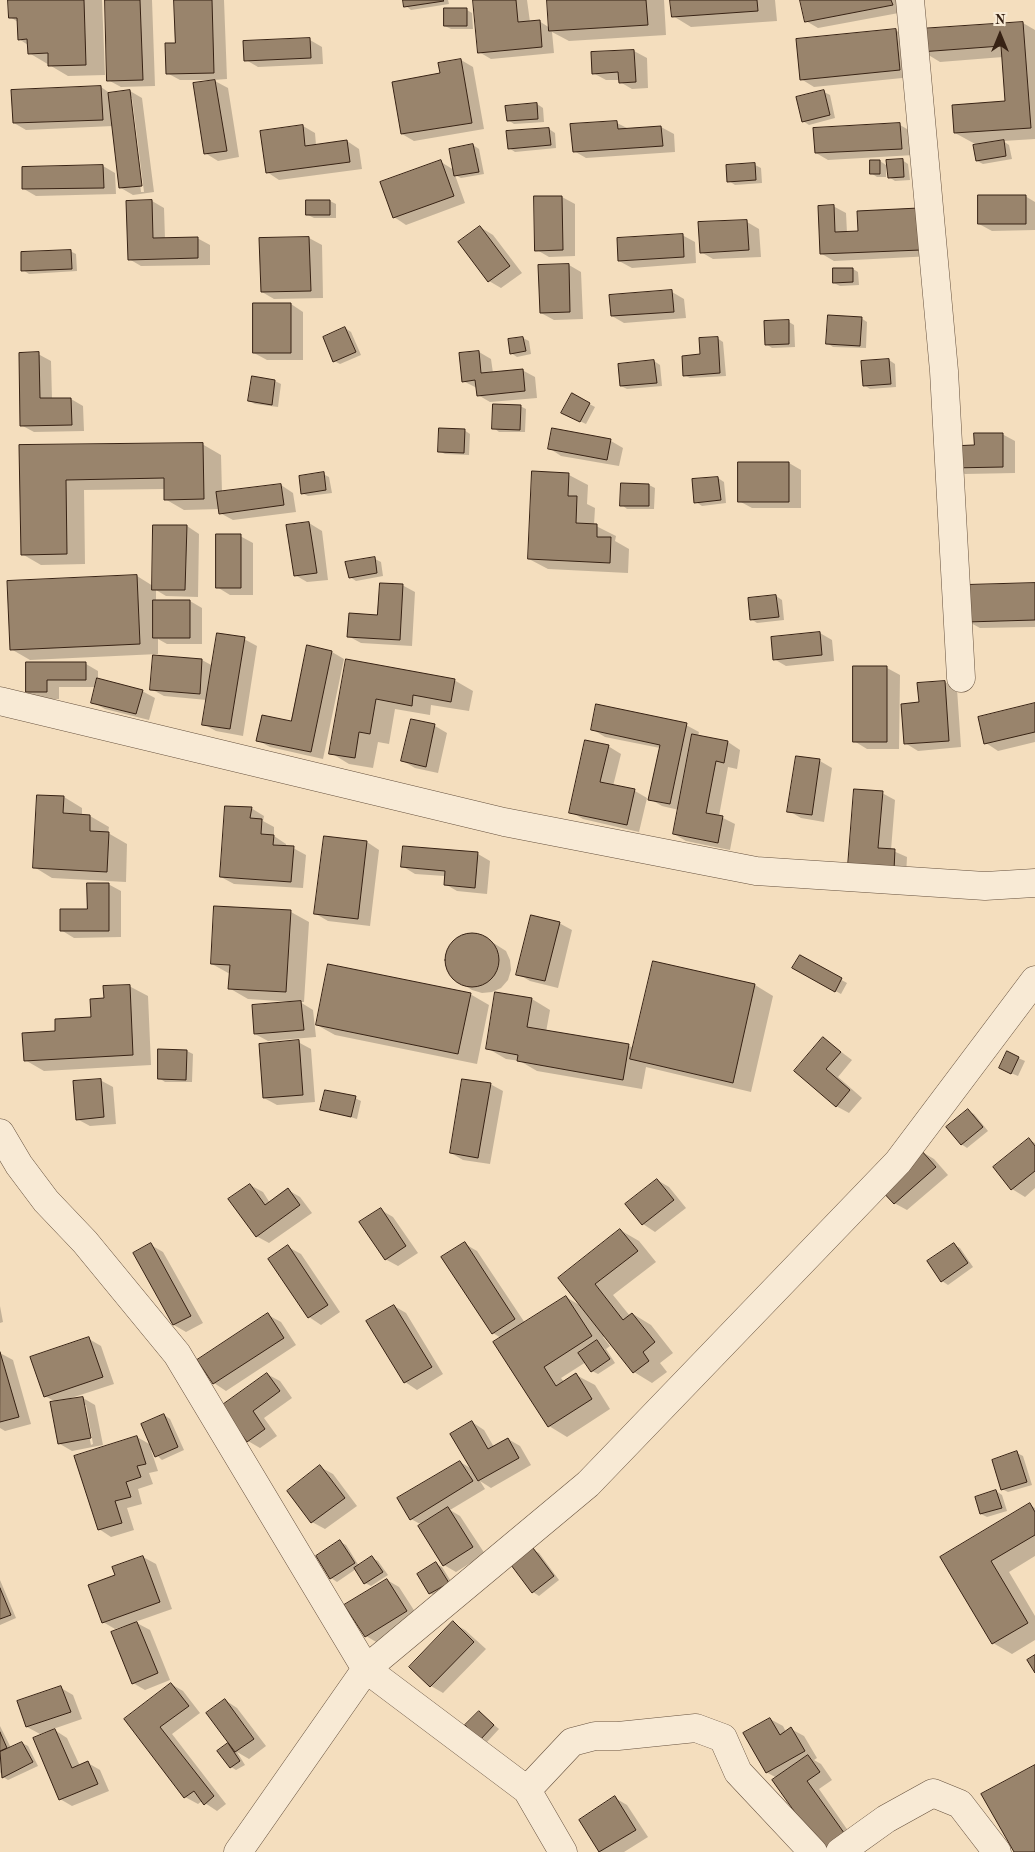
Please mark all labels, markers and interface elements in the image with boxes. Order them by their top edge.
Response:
north arrow [975,10,1025,60]
text: N [995,13,1005,27]

